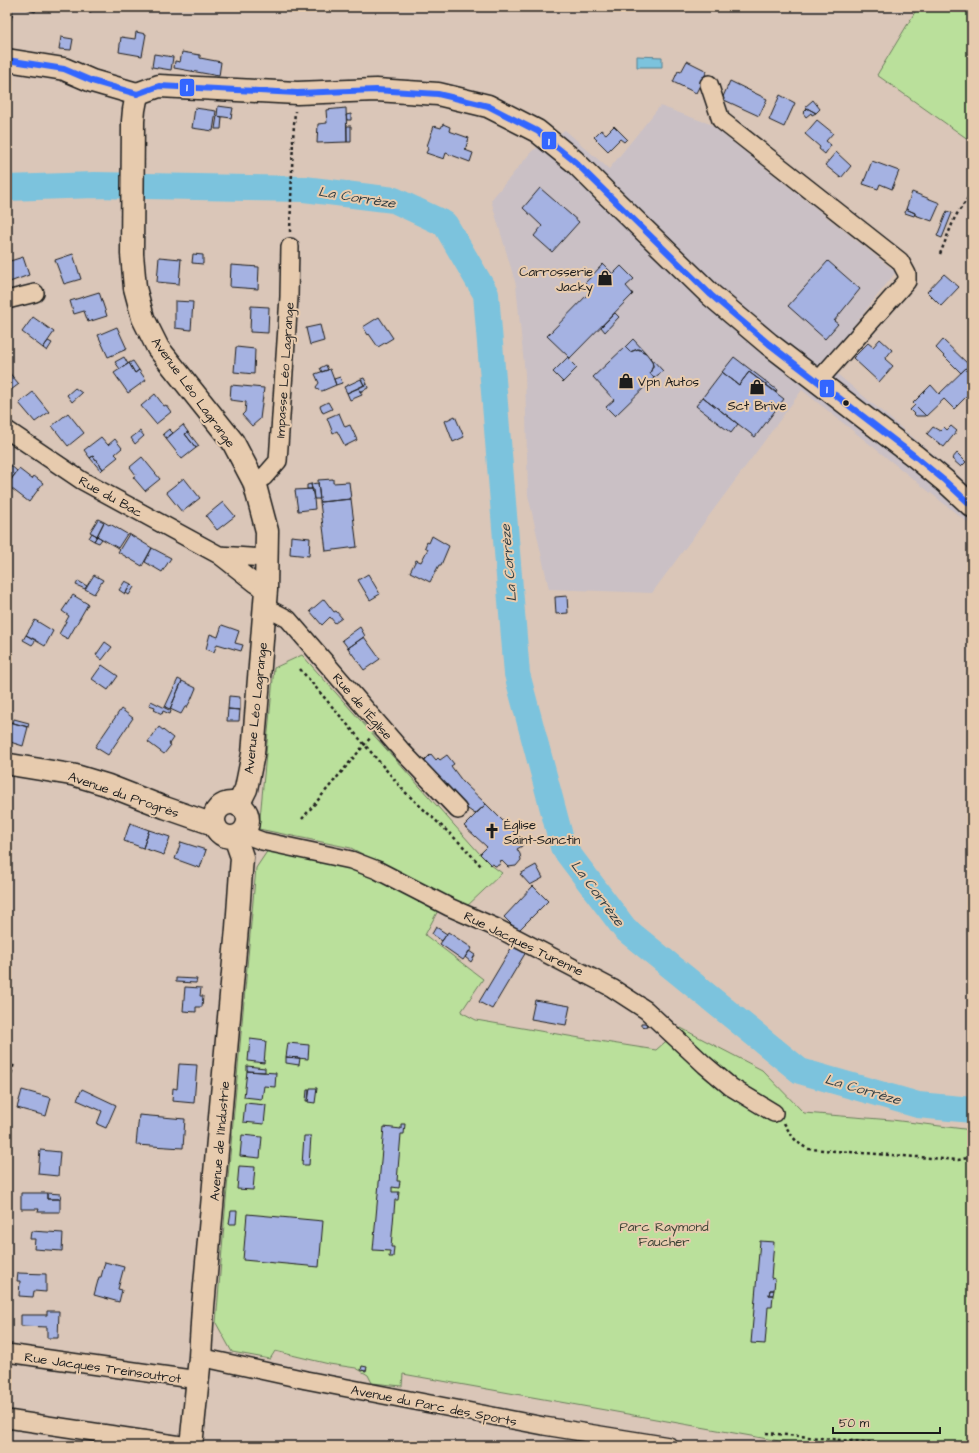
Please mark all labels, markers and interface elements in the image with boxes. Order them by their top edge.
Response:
line badge: 1 [179,78,195,97]
text: 1 [186,80,188,95]
line badge: 1 [541,131,557,150]
text: 1 [548,134,550,149]
water label: La Corrèze [317,182,398,214]
place label: Carrosserie Jacky [519,263,593,297]
shop icon: Carrosserie Jacky [596,269,614,287]
street label: Impasse Léo Lagrange [271,302,300,439]
street label: Avenue Léo Lagrange [146,334,239,452]
shop icon: Vpn Autos [617,372,635,390]
place label: Vpn Autos [638,373,700,391]
shop icon: Sct Brive [748,378,766,396]
line badge: 1 [819,379,835,398]
text: 1 [826,382,828,397]
place label: Sct Brive [727,397,787,415]
unlabelled marker [841,398,851,408]
street label: Rue du Bac [75,472,146,522]
water label: La Corrèze [496,522,522,603]
street label: Avenue Léo Lagrange [240,641,273,775]
street label: Rue de l'Église [327,669,396,745]
street label: Avenue du Progrès [66,768,182,823]
place label: Église Saint-Sanctin [504,816,581,849]
church icon: Église Saint-Sanctin [483,822,501,840]
water label: La Corrèze [566,857,629,932]
street label: Rue Jacques Turenne [461,907,586,981]
water label: La Corrèze [823,1070,904,1111]
street label: Avenue de l'Industrie [206,1080,234,1202]
park label: Parc Raymond Faucher [619,1218,709,1251]
street label: Rue Jacques Treinsoutrot [23,1348,183,1388]
street label: Avenue du Parc des Sports [349,1381,519,1431]
scale bar [833,1409,940,1435]
text: 50 m [839,1415,870,1432]

